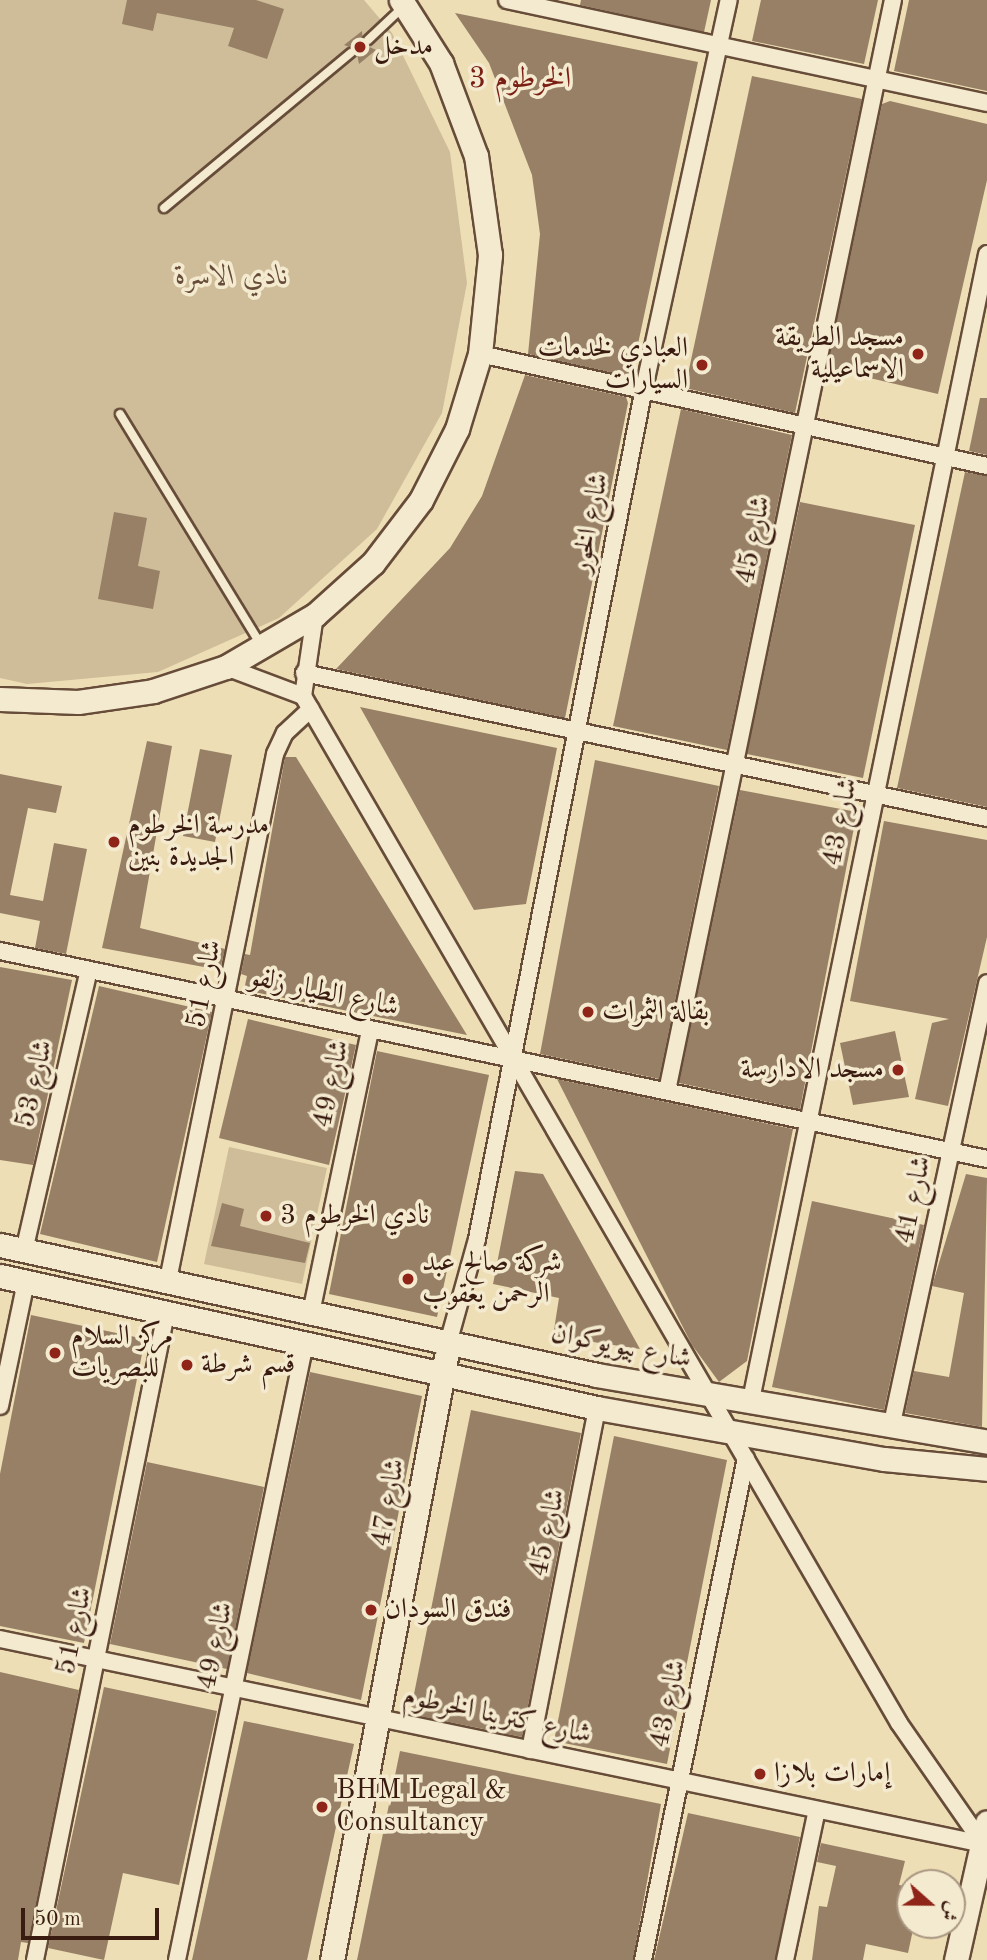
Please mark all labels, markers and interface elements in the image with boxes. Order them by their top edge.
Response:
place label: مدخل [374,30,433,64]
marker: مدخل [352,39,368,55]
district label: الخرطوم 3 [469,61,571,97]
park label: نادي الاسرة [175,260,289,294]
place label: مسجد الطريقة الاسماعيلية [775,321,904,387]
place label: العبادي لخدمات السيارات [538,332,688,398]
marker: مسجد الطريقة الاسماعيلية [910,346,926,362]
marker: العبادي لخدمات السيارات [694,357,710,373]
street label: شارع الخور [565,470,617,576]
street label: شارع 45 [729,493,779,587]
street label: شارع 43 [816,775,866,869]
place label: مدرسة الخرطوم الجديدة بنين [128,809,269,875]
marker: مدرسة الخرطوم الجديدة بنين [106,834,122,850]
street label: شارع 51 [180,937,230,1031]
street label: شارع الطيار زلفو [246,961,402,1025]
place label: بقالة الثمرات [602,995,709,1029]
marker: بقالة الثمرات [580,1004,596,1020]
street label: شارع 53 [9,1037,61,1131]
street label: شارع 49 [306,1037,358,1131]
place label: مسجد الادارسة [741,1053,884,1087]
marker: مسجد الادارسة [890,1062,906,1078]
street label: شارع 41 [888,1153,940,1247]
place label: نادي الخرطوم 3 [280,1199,429,1233]
marker: نادي الخرطوم 3 [258,1208,274,1224]
place label: شركة صالح عبد الرحمن يعقوب [422,1246,562,1312]
marker: شركة صالح عبد الرحمن يعقوب [400,1271,416,1287]
street label: شارع بيويوكوان [548,1317,694,1377]
place label: مركز السلام للبصريات [71,1320,173,1386]
marker: مركز السلام للبصريات [45,1343,65,1363]
place label: قسم شرطة [201,1348,295,1382]
marker: قسم شرطة [179,1357,195,1373]
street label: شارع 47 [365,1456,413,1550]
street label: شارع 45 [522,1486,574,1580]
street label: شارع 51 [49,1584,101,1678]
place label: فندق السودان [385,1593,512,1627]
street label: شارع 49 [190,1599,242,1693]
marker: فندق السودان [363,1602,379,1618]
street label: شارع 43 [643,1657,695,1751]
street label: شارع كترينا الخرطوم [400,1680,594,1752]
place label: إمارات بلازا [774,1757,890,1791]
marker: إمارات بلازا [752,1766,768,1782]
place label: BHM Legal & Consultancy [336,1774,507,1840]
marker: BHM Legal & Consultancy [314,1799,330,1815]
north arrow [896,1869,966,1939]
scale bar [24,1894,163,1938]
text: ش [937,1899,961,1923]
text: 50 m [34,1909,81,1930]

